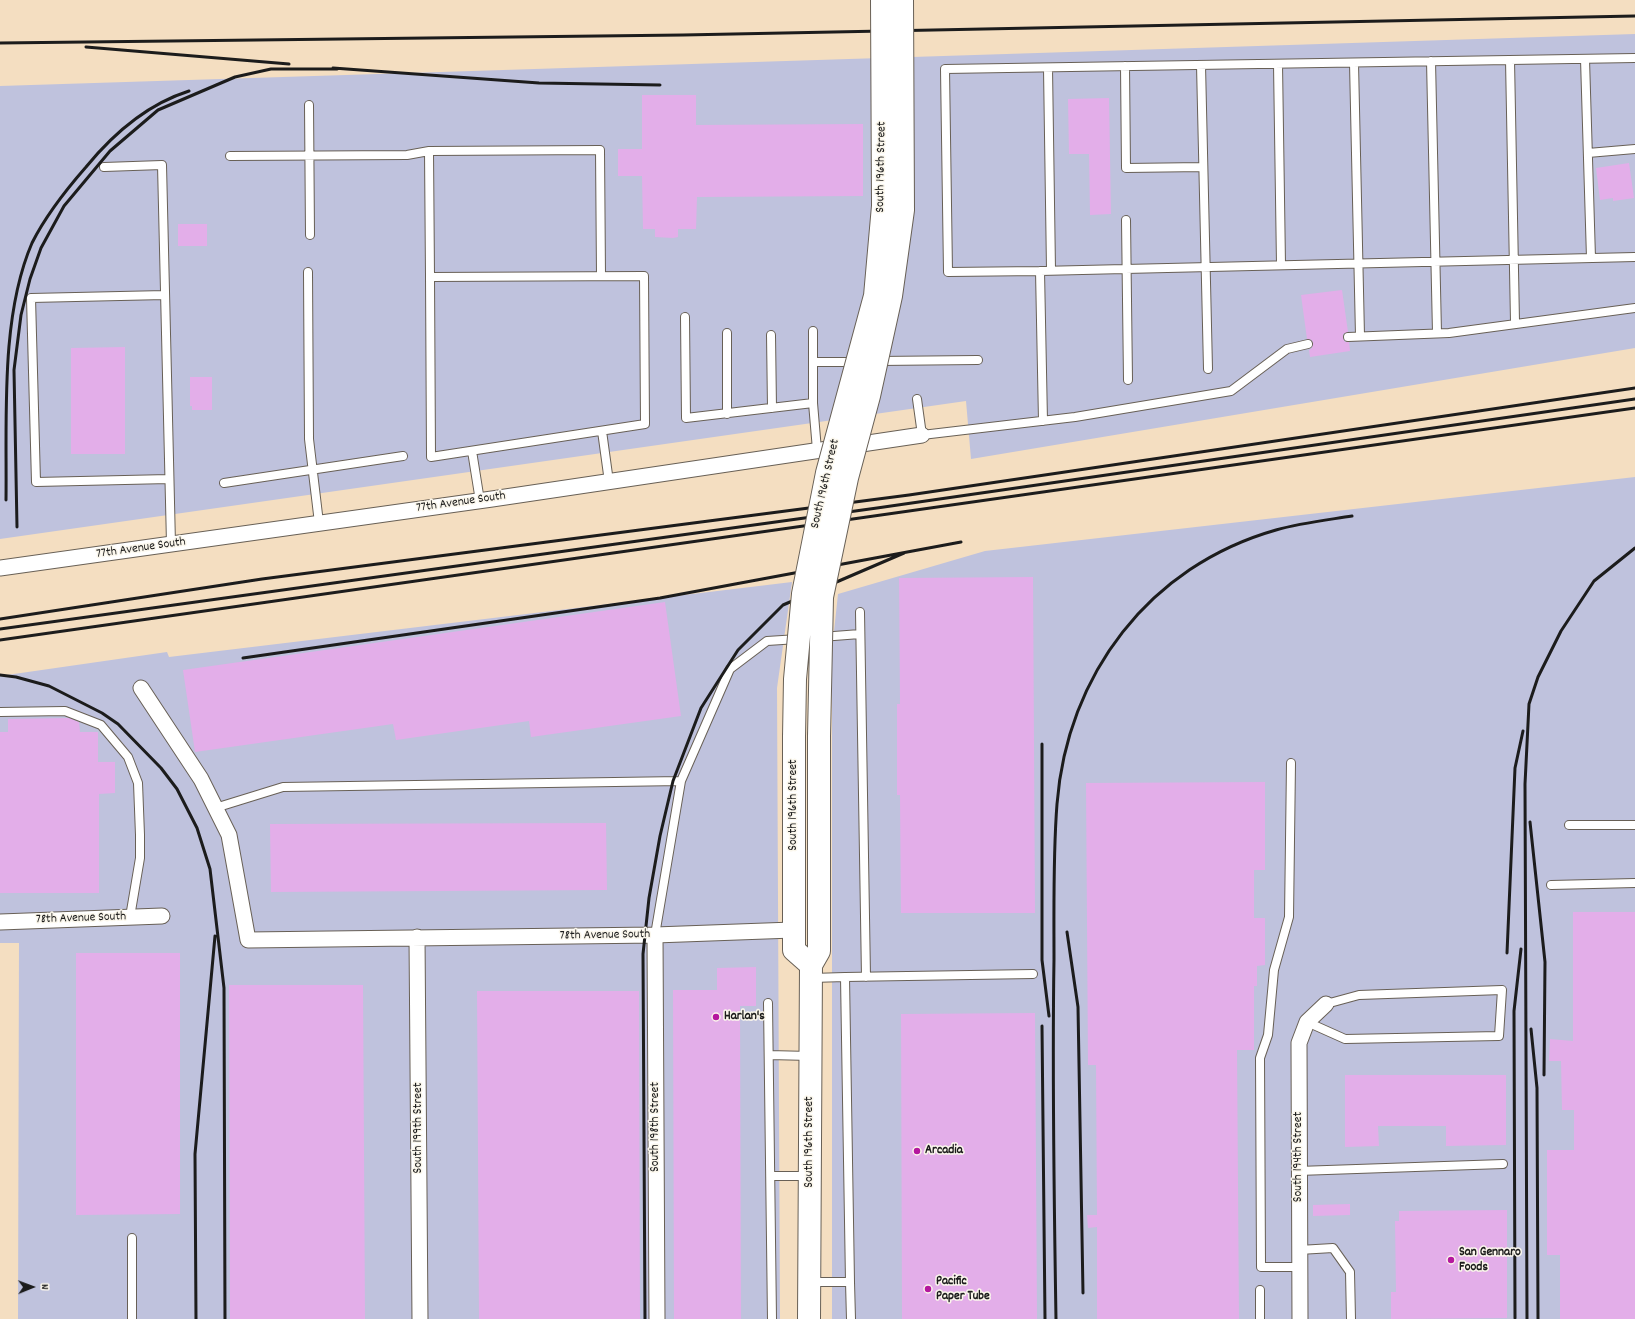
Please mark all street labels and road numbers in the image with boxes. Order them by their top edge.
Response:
street label: South 196th Street [873,121,891,213]
street label: South 196th Street [808,438,844,530]
street label: 77th Avenue South [415,489,507,517]
street label: 77th Avenue South [95,535,187,563]
street label: South 196th Street [786,759,802,851]
street label: 78th Avenue South [36,910,126,928]
street label: 78th Avenue South [560,927,650,945]
street label: South 198th Street [648,1082,664,1172]
street label: South 199th Street [411,1083,427,1173]
street label: South 196th Street [802,1096,818,1188]
street label: South 194th Street [1291,1112,1307,1202]

